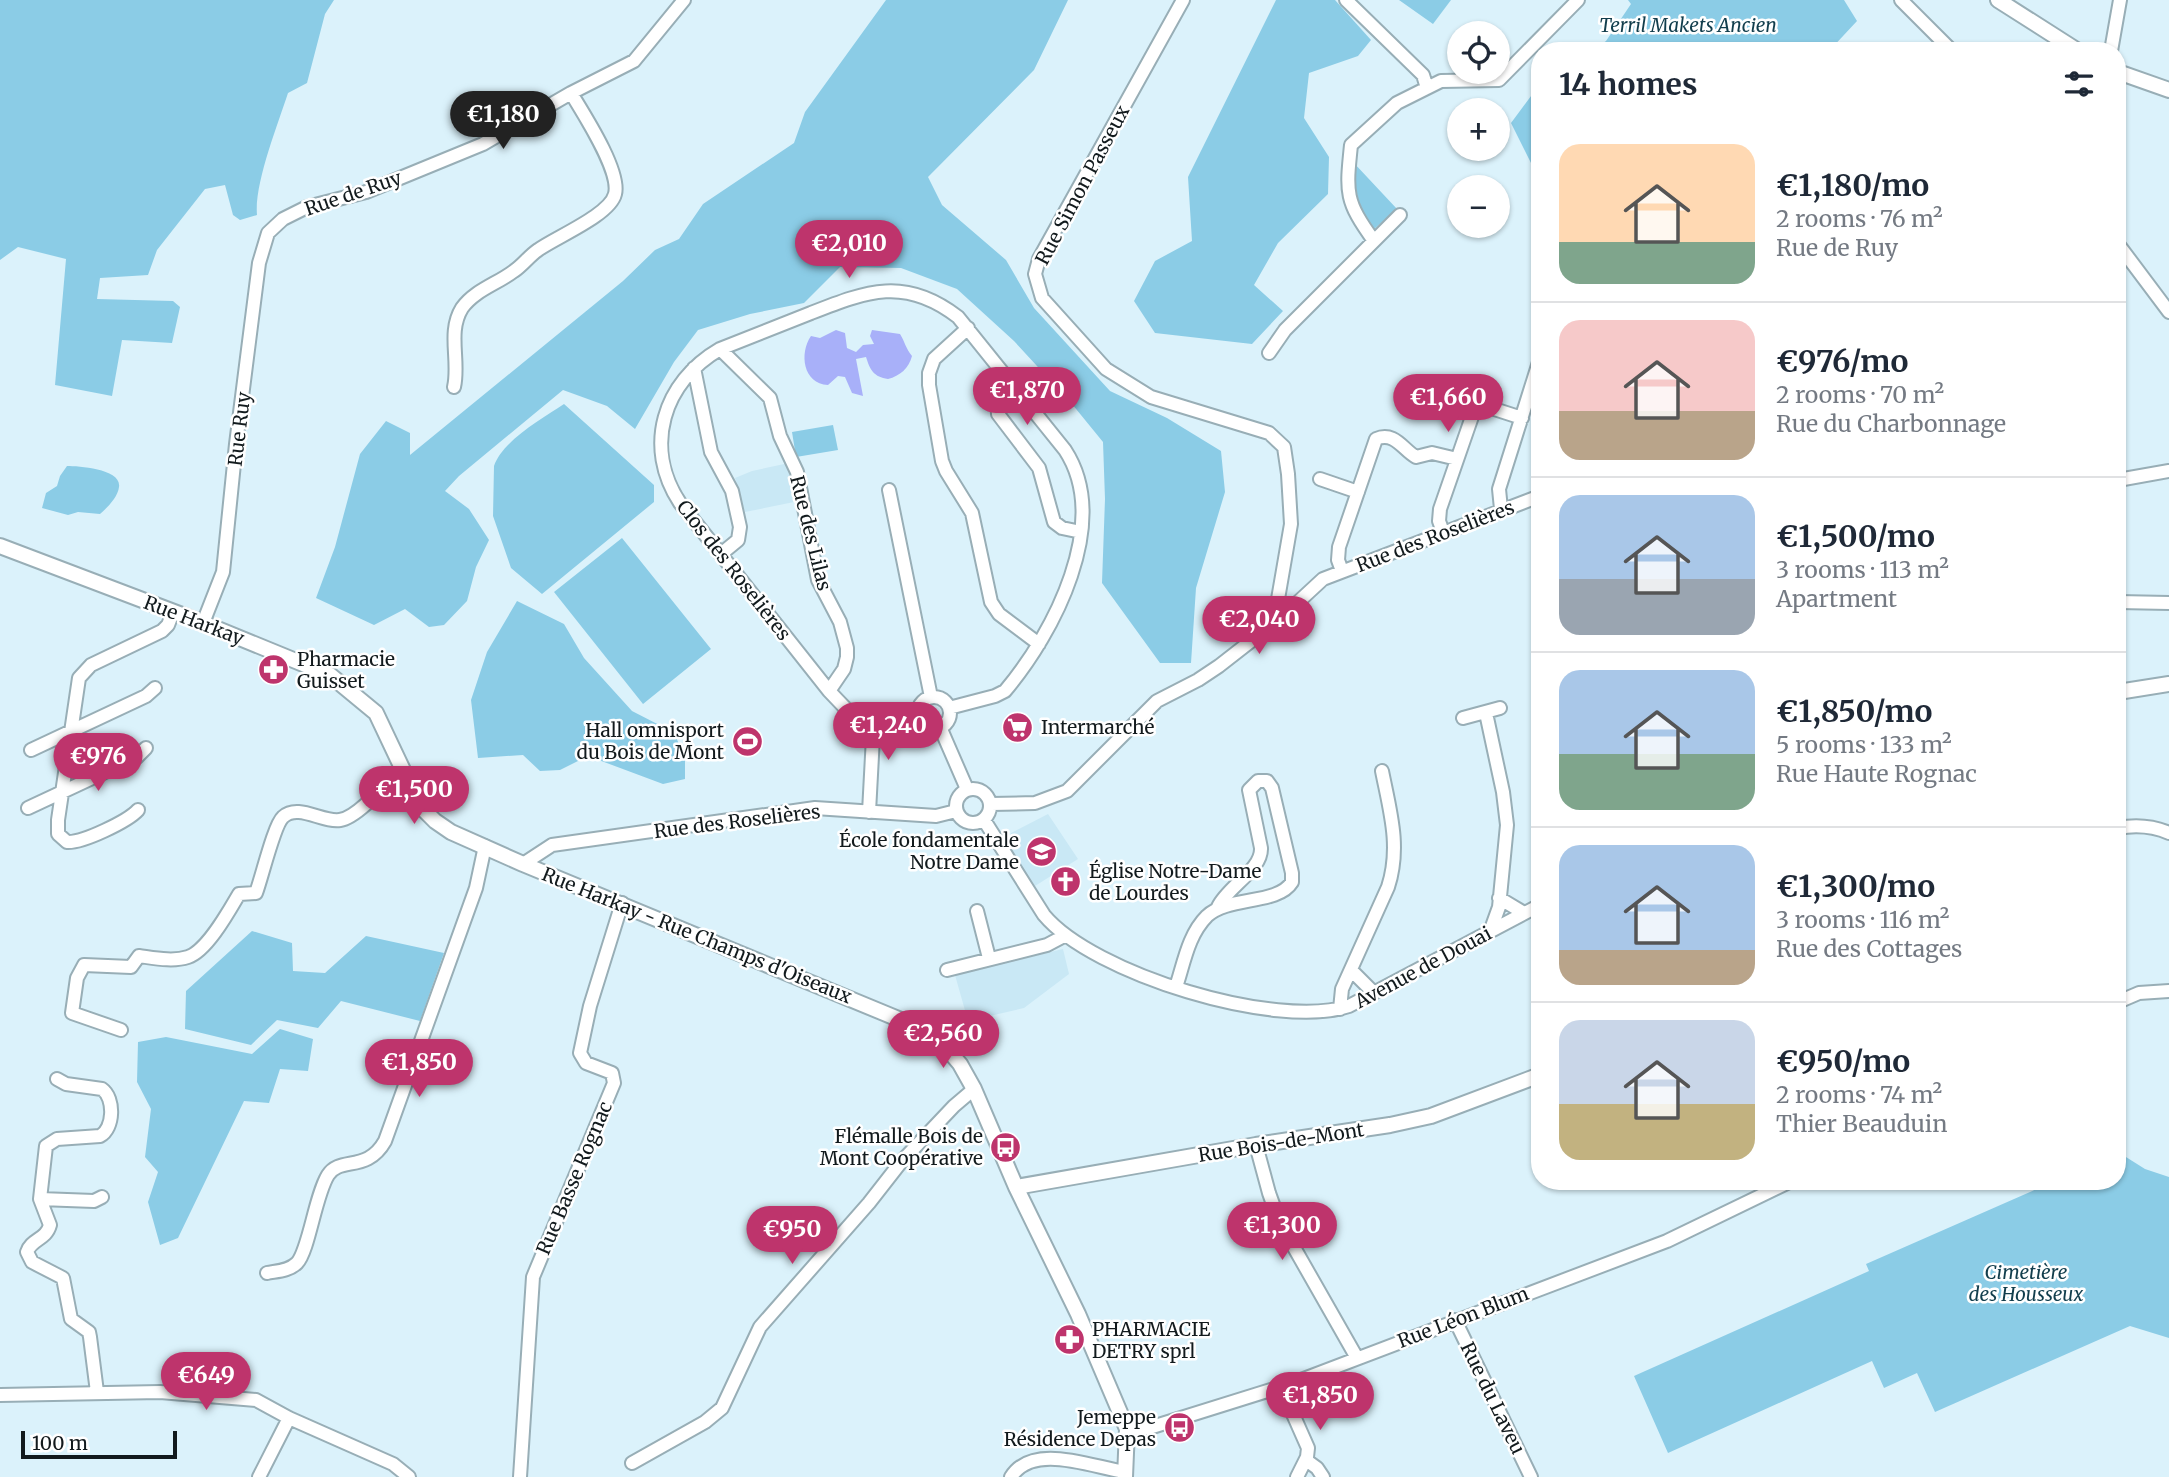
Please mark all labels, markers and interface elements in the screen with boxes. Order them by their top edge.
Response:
park label: Terril Makets Ancien [1599,13,1777,37]
map controls [1447,21,1510,238]
button: locate [1447,21,1510,84]
text: 14 homes [1559,65,1697,103]
icon: filters [2060,65,2098,103]
pin: €1,180 [446,92,560,151]
button: + [1447,98,1510,161]
text: €1,180 [466,99,540,128]
street label: Rue Simon Passeux [1030,100,1135,269]
street label: Rue de Ruy [301,165,405,221]
text: €1,180/mo [1776,166,1929,204]
icon: home [1615,172,1699,256]
button: − [1447,175,1510,238]
text: 2 rooms · 76 m² [1776,204,1943,233]
pin: €2,010 [792,220,906,280]
text: €2,010 [811,228,887,257]
text: Rue de Ruy [1776,233,1898,262]
text: €976/mo [1776,342,1908,380]
icon: home [1615,348,1699,432]
pin: €1,870 [970,368,1084,427]
pin: €1,660 [1391,374,1505,434]
text: €1,870 [989,375,1065,404]
text: 2 rooms · 70 m² [1776,380,1944,409]
text: €1,660 [1409,382,1487,411]
street label: Rue Ruy [223,390,255,468]
text: Rue du Charbonnage [1776,409,2006,438]
street label: Rue des Lilas [785,473,837,593]
street label: Clos des Roselières [672,495,796,645]
street label: Rue des Roselières [1353,495,1517,577]
text: €1,500/mo [1776,517,1935,555]
icon: home [1615,523,1699,607]
text: 3 rooms · 113 m² [1776,555,1949,584]
text: Apartment [1776,584,1897,613]
street label: Rue Harkay [140,590,248,650]
pin: €2,040 [1202,596,1316,656]
text: €2,040 [1218,604,1300,633]
place label: Pharmacie Guisset [297,647,395,693]
pharmacy icon: Pharmacie Guisset [257,653,291,687]
text: €1,850/mo [1776,692,1932,730]
icon: home [1615,698,1699,782]
pin: €1,240 [831,702,945,762]
text: €1,240 [849,710,927,739]
supermarket icon: Intermarché [1001,710,1035,744]
place label: Intermarché [1041,715,1155,739]
place label: Hall omnisport du Bois de Mont [577,718,725,764]
sports icon: Hall omnisport du Bois de Mont [730,724,764,758]
text: 5 rooms · 133 m² [1776,730,1952,759]
pin: €976 [57,734,139,793]
text: €976 [69,741,127,770]
text: Rue Haute Rognac [1776,759,1977,788]
pin: €1,500 [357,766,471,826]
text: €1,500 [375,774,453,803]
street label: Rue des Roselières [652,799,822,843]
place label: École fondamentale Notre Dame [839,828,1019,874]
school or university icon: École fondamentale Notre Dame [1025,834,1059,868]
place label: Église Notre-Dame de Lourdes [1089,859,1262,905]
street label: Rue Harkay - Rue Champs d'Oiseaux [539,862,856,1009]
church icon: Église Notre-Dame de Lourdes [1049,865,1083,899]
text: €1,300/mo [1776,867,1935,905]
icon: home [1615,873,1699,957]
text: 3 rooms · 116 m² [1776,905,1950,934]
street label: Avenue de Douai [1350,921,1495,1014]
text: Rue des Cottages [1776,934,1962,963]
pin: €2,560 [886,1010,1000,1070]
text: €2,560 [903,1018,983,1047]
pin: €1,850 [362,1040,476,1099]
text: €950/mo [1776,1042,1910,1080]
text: €1,850 [381,1047,457,1076]
icon: home [1615,1048,1699,1132]
text: 2 rooms · 74 m² [1776,1080,1942,1109]
street label: Rue Basse Rognac [531,1098,617,1258]
text: Thier Beauduin [1776,1109,1948,1138]
street label: Rue Bois-de-Mont [1196,1117,1366,1167]
place label: Flémalle Bois de Mont Coopérative [820,1124,983,1170]
bus stop icon: Flémalle Bois de Mont Coopérative [989,1130,1023,1164]
pin: €1,300 [1225,1202,1339,1262]
pin: €950 [751,1206,833,1266]
text: €1,300 [1243,1210,1321,1239]
text: €950 [762,1214,822,1243]
park label: Cimetière des Housseux [1969,1260,2084,1306]
street label: Rue Léon Blum [1394,1281,1532,1353]
place label: PHARMACIE DETRY sprl [1092,1317,1210,1363]
pharmacy icon: PHARMACIE DETRY sprl [1052,1323,1086,1357]
street label: Rue du Laveu [1455,1338,1531,1458]
pin: €649 [165,1352,247,1412]
text: €649 [177,1360,235,1389]
pin: €1,850 [1263,1372,1377,1432]
text: €1,850 [1282,1380,1358,1409]
place label: Jemeppe Résidence Depas [1004,1405,1156,1451]
bus stop icon: Jemeppe Résidence Depas [1162,1411,1196,1445]
scale bar [21,1428,177,1460]
text: 100 m [32,1431,88,1455]

